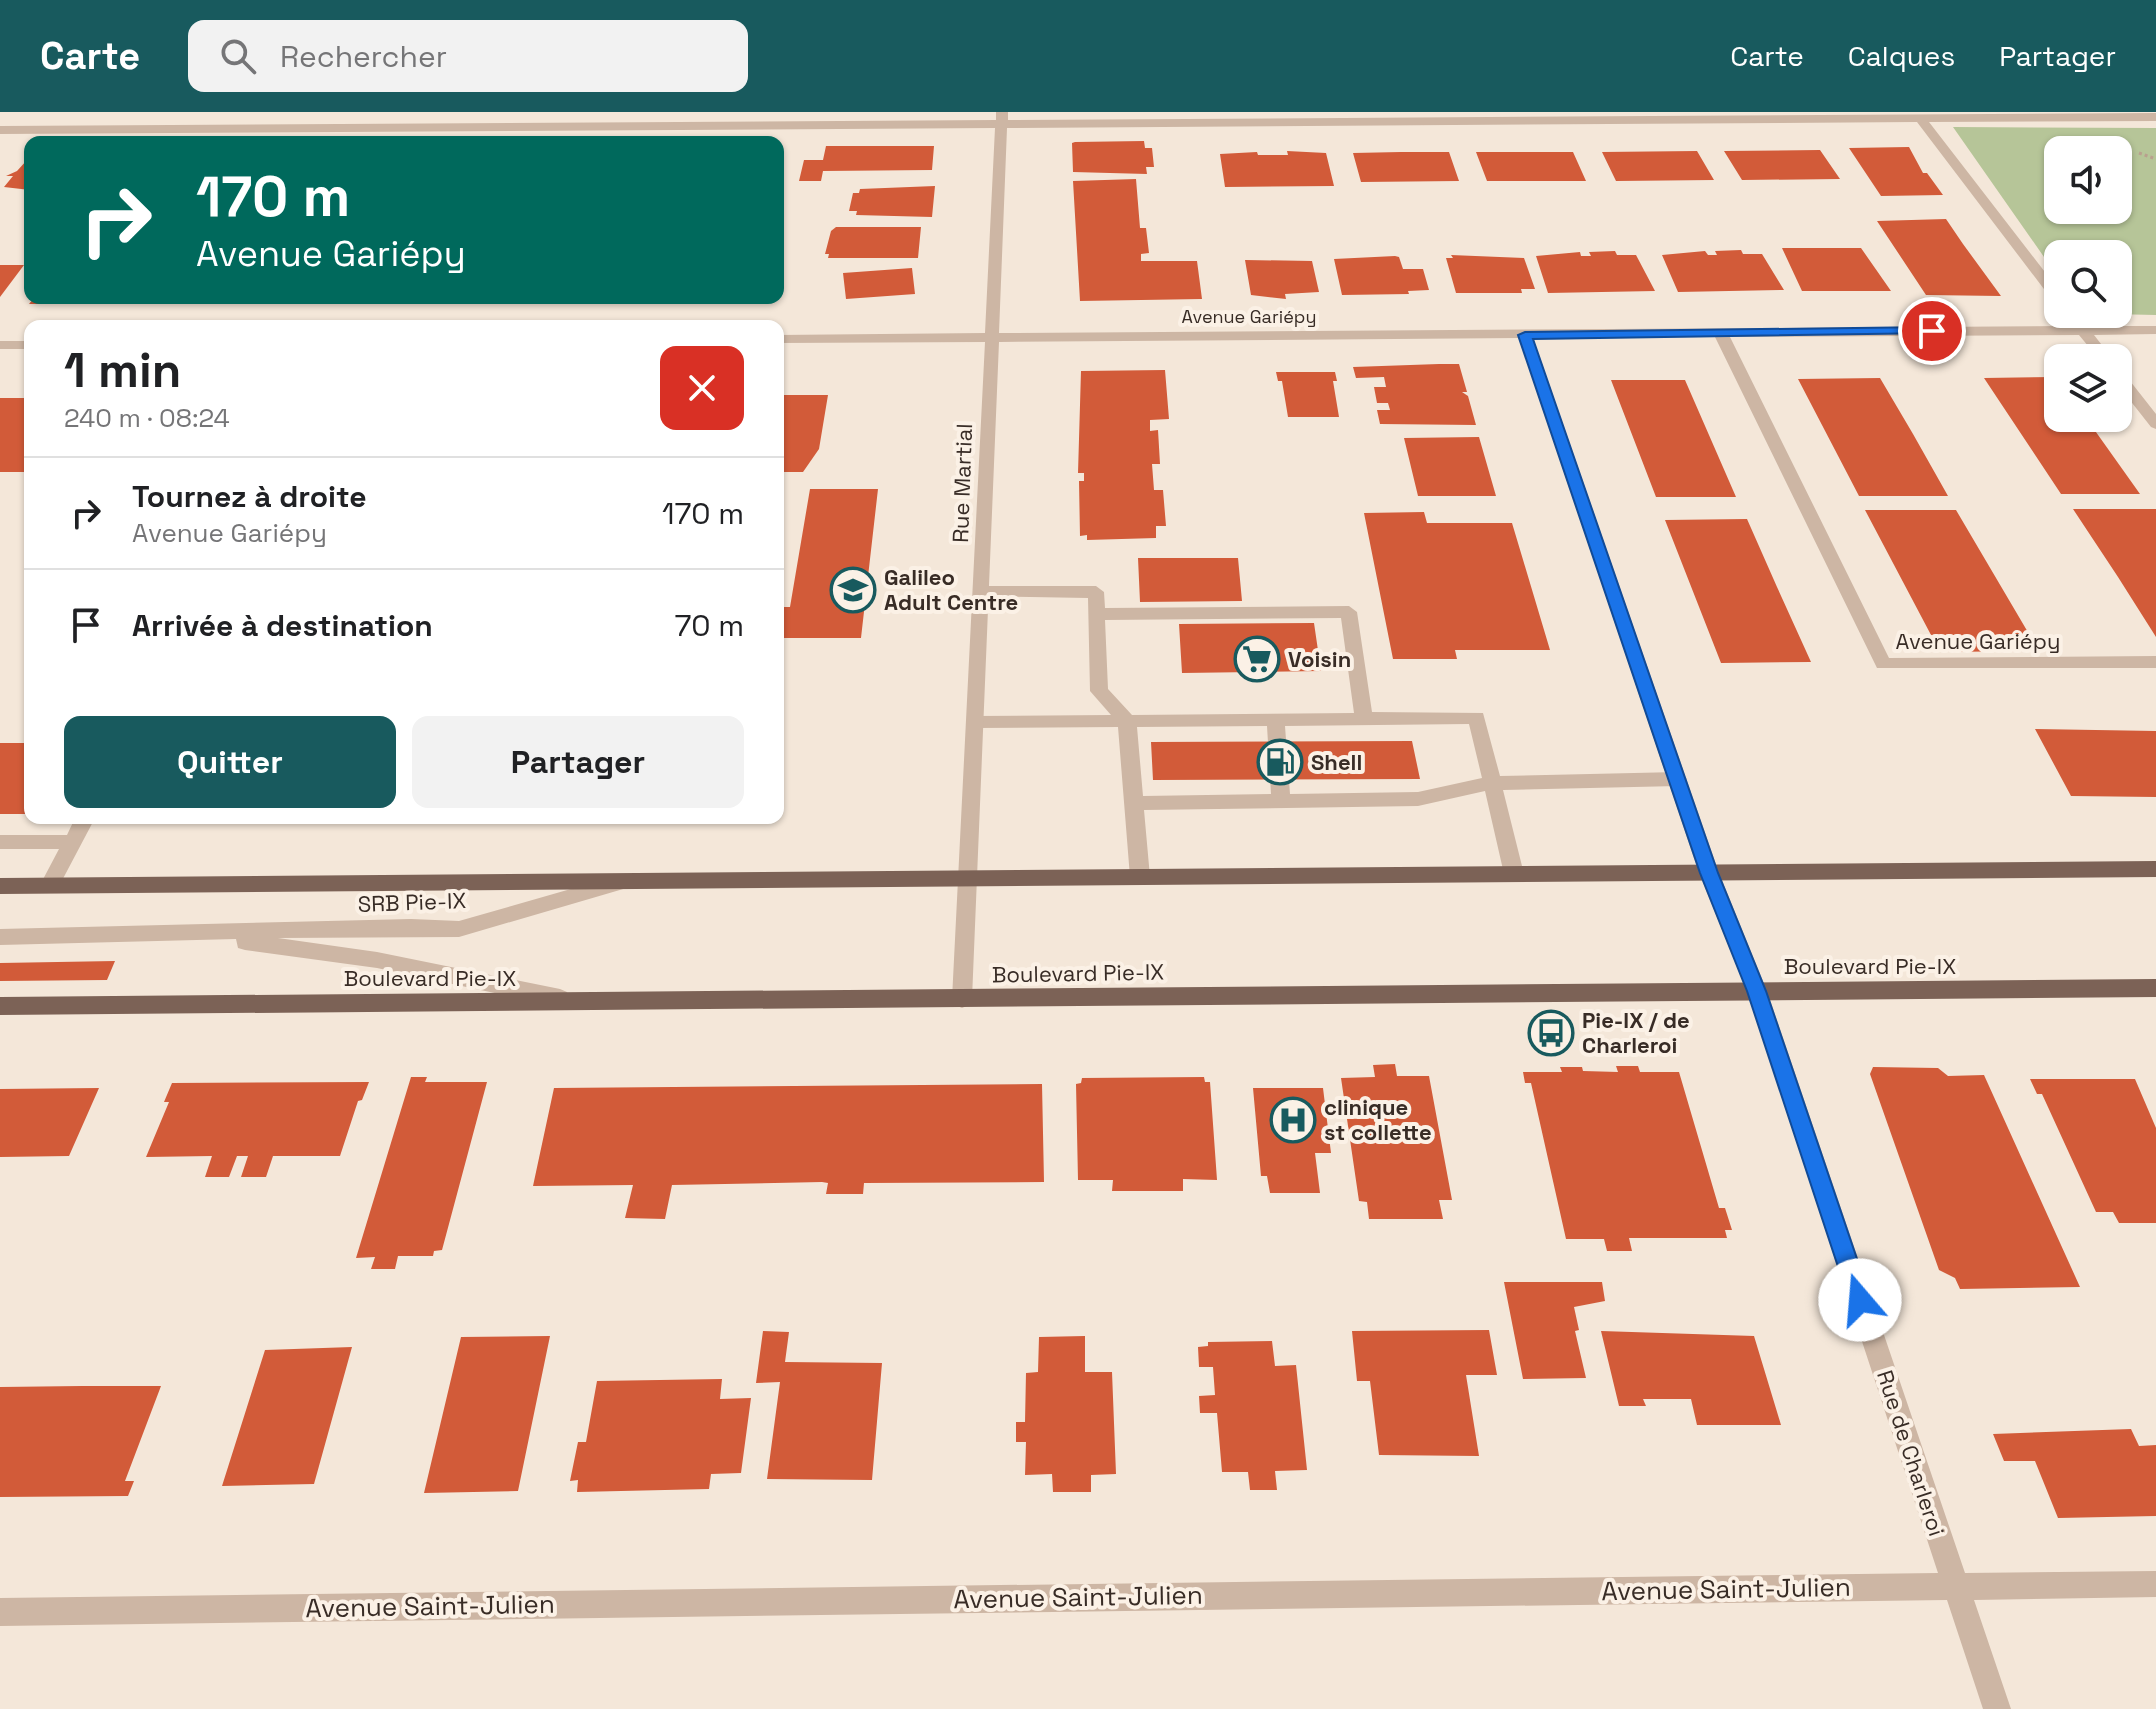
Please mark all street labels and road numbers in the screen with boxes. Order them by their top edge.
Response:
street label: Avenue Gariépy [1182,305,1316,328]
street label: Rue Martial [946,423,978,543]
street label: Avenue Gariépy [1896,627,2060,655]
street label: SRB Pie-IX [357,886,467,918]
street label: Boulevard Pie-IX [1784,952,1956,980]
street label: Boulevard Pie-IX [992,957,1164,989]
street label: Boulevard Pie-IX [344,964,516,992]
street label: Rue de Charleroi [1871,1367,1951,1539]
street label: Avenue Saint-Julien [1601,1570,1851,1608]
street label: Avenue Saint-Julien [953,1578,1203,1616]
street label: Avenue Saint-Julien [305,1587,555,1625]

